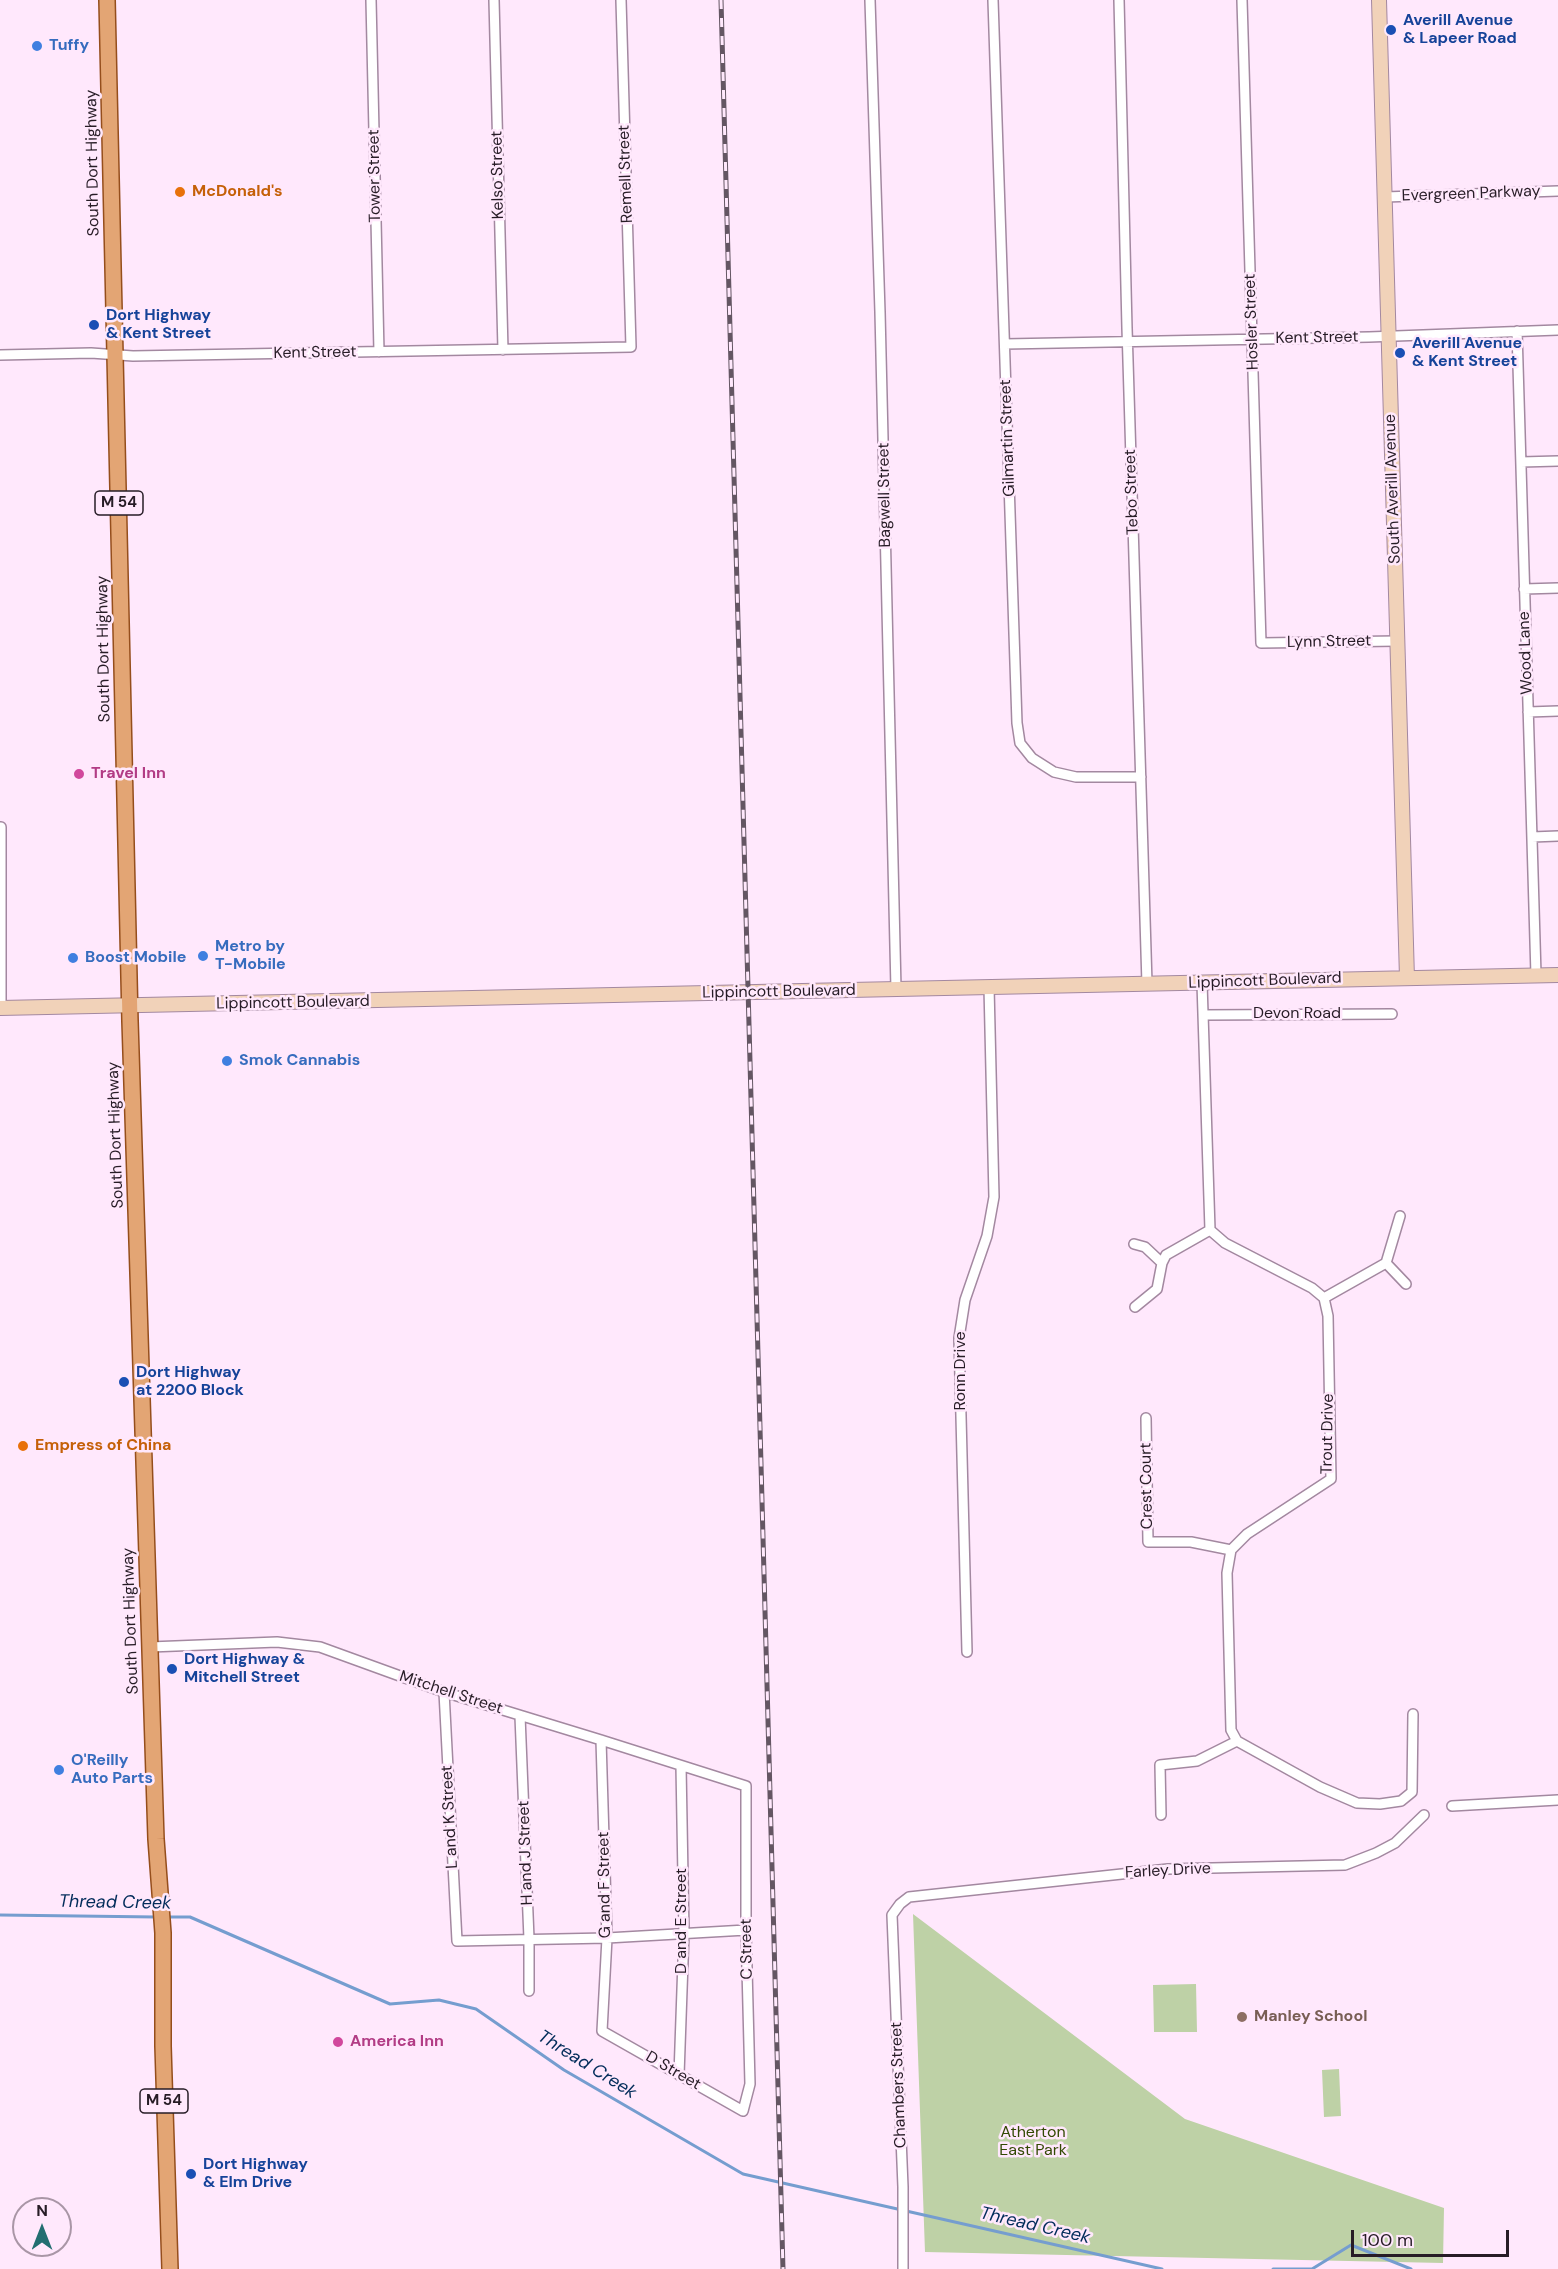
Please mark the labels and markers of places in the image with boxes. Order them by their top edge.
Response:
place label: Averill Avenue & Lapeer Road [1403,11,1517,49]
marker: Averill Avenue & Lapeer Road [1384,23,1398,37]
place label: Tuffy [49,36,89,56]
marker: Tuffy [30,39,44,53]
place label: McDonald's [192,182,283,202]
marker: McDonald's [173,185,187,199]
place label: Dort Highway & Kent Street [106,306,211,344]
marker: Dort Highway & Kent Street [87,318,101,332]
place label: Averill Avenue & Kent Street [1412,334,1522,372]
marker: Averill Avenue & Kent Street [1393,346,1407,360]
place label: Travel Inn [91,764,166,784]
marker: Travel Inn [72,767,86,781]
place label: Metro by T-Mobile [215,937,286,975]
place label: Boost Mobile [85,948,186,968]
marker: Metro by T-Mobile [196,949,210,963]
marker: Boost Mobile [66,951,80,965]
place label: Smok Cannabis [239,1051,360,1071]
marker: Smok Cannabis [220,1054,234,1068]
place label: Dort Highway at 2200 Block [136,1363,244,1401]
marker: Dort Highway at 2200 Block [117,1375,131,1389]
place label: Empress of China [35,1436,171,1456]
marker: Empress of China [16,1439,30,1453]
place label: Dort Highway & Mitchell Street [184,1650,305,1688]
marker: Dort Highway & Mitchell Street [165,1662,179,1676]
place label: O'Reilly Auto Parts [71,1751,153,1789]
marker: O'Reilly Auto Parts [52,1763,66,1777]
place label: Manley School [1254,2007,1367,2027]
marker: Manley School [1235,2010,1249,2024]
place label: America Inn [350,2032,444,2052]
marker: America Inn [331,2035,345,2049]
place label: Dort Highway & Elm Drive [203,2155,308,2193]
marker: Dort Highway & Elm Drive [184,2167,198,2181]

